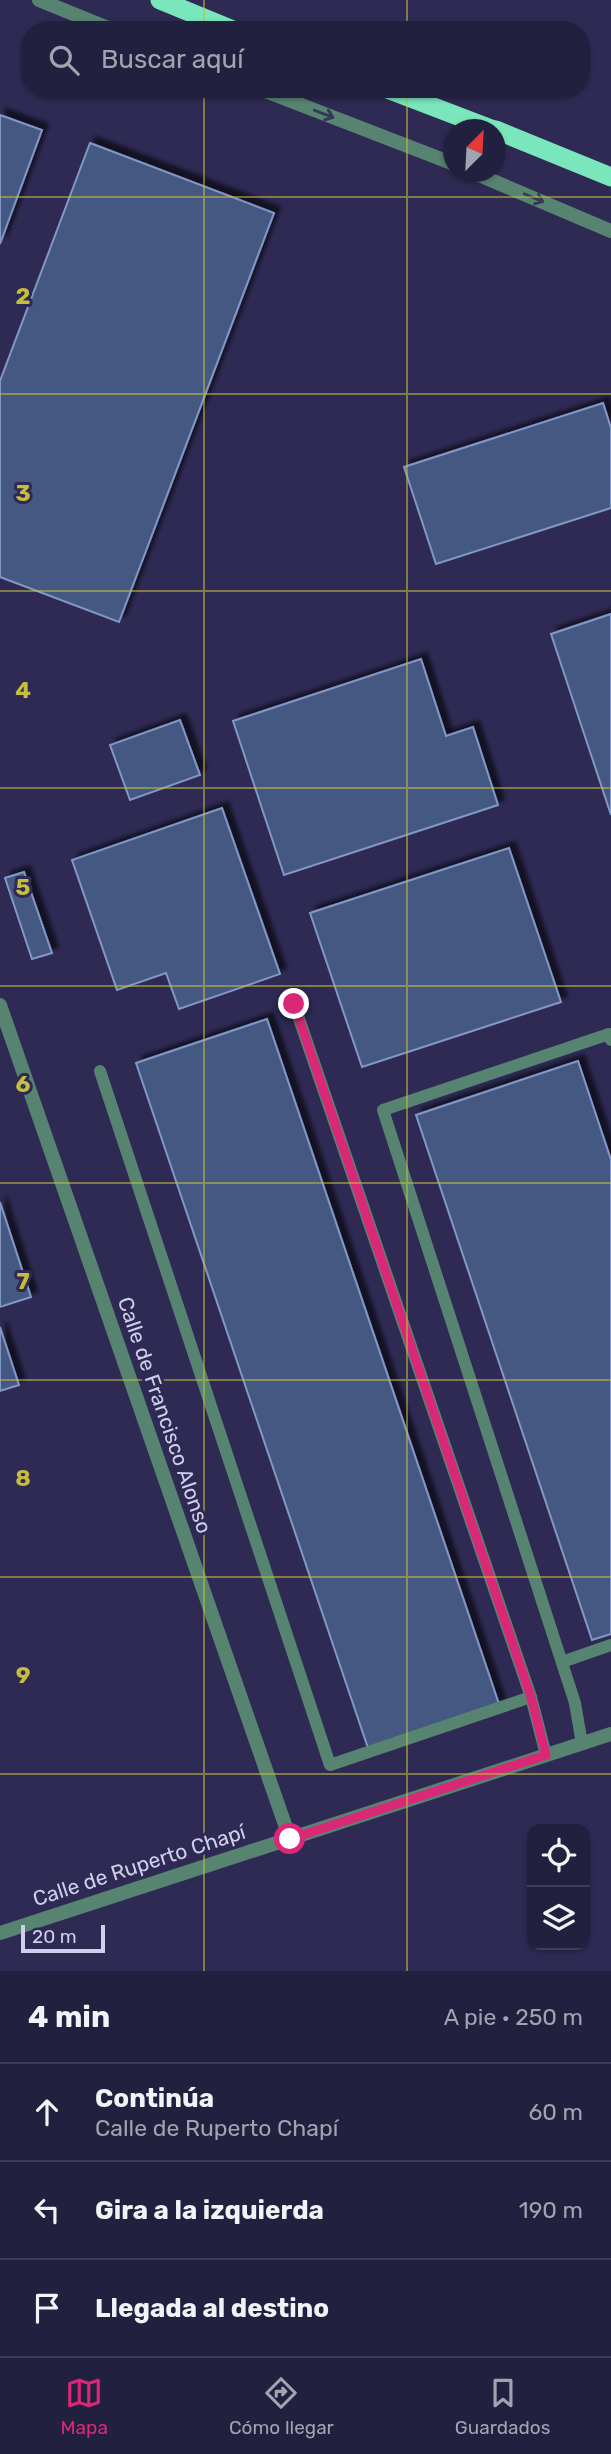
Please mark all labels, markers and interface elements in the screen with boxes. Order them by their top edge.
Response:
search box [21,21,590,98]
icon: search [45,41,83,79]
text: Buscar aquí [101,44,243,75]
one-way arrow [312,109,334,122]
north arrow [443,119,506,182]
one-way arrow [523,193,545,206]
text: 2 [16,282,30,310]
text: 3 [15,479,31,507]
text: 4 [15,676,31,704]
text: 5 [16,873,31,901]
route end [278,988,309,1019]
text: 6 [16,1070,31,1098]
text: 7 [16,1267,30,1295]
street label: Calle de Francisco Alonso [113,1293,217,1537]
text: 8 [15,1464,31,1492]
text: 9 [16,1661,30,1689]
street label: Calle de Ruperto Chapí [30,1819,249,1911]
route start [274,1823,305,1854]
map controls [527,1824,590,1950]
button: locate [527,1824,590,1887]
button: layers [527,1887,590,1950]
scale bar [21,1922,105,1954]
text: 20 m [32,1925,77,1948]
text: 4 min [28,1999,110,2035]
text: A pie · 250 m [444,2003,583,2031]
text: Continúa [95,2083,214,2114]
icon: ahead [28,2093,66,2131]
text: 60 m [528,2098,583,2126]
text: Calle de Ruperto Chapí [95,2114,338,2142]
icon: left [28,2191,66,2229]
text: Gira a la izquierda [95,2195,324,2226]
text: 190 m [519,2196,583,2224]
icon: arrive [28,2289,66,2327]
text: Llegada al destino [95,2293,329,2324]
tab: Mapa [61,2374,108,2439]
tab: Cómo llegar [229,2374,334,2439]
tab: Guardados [455,2374,550,2439]

